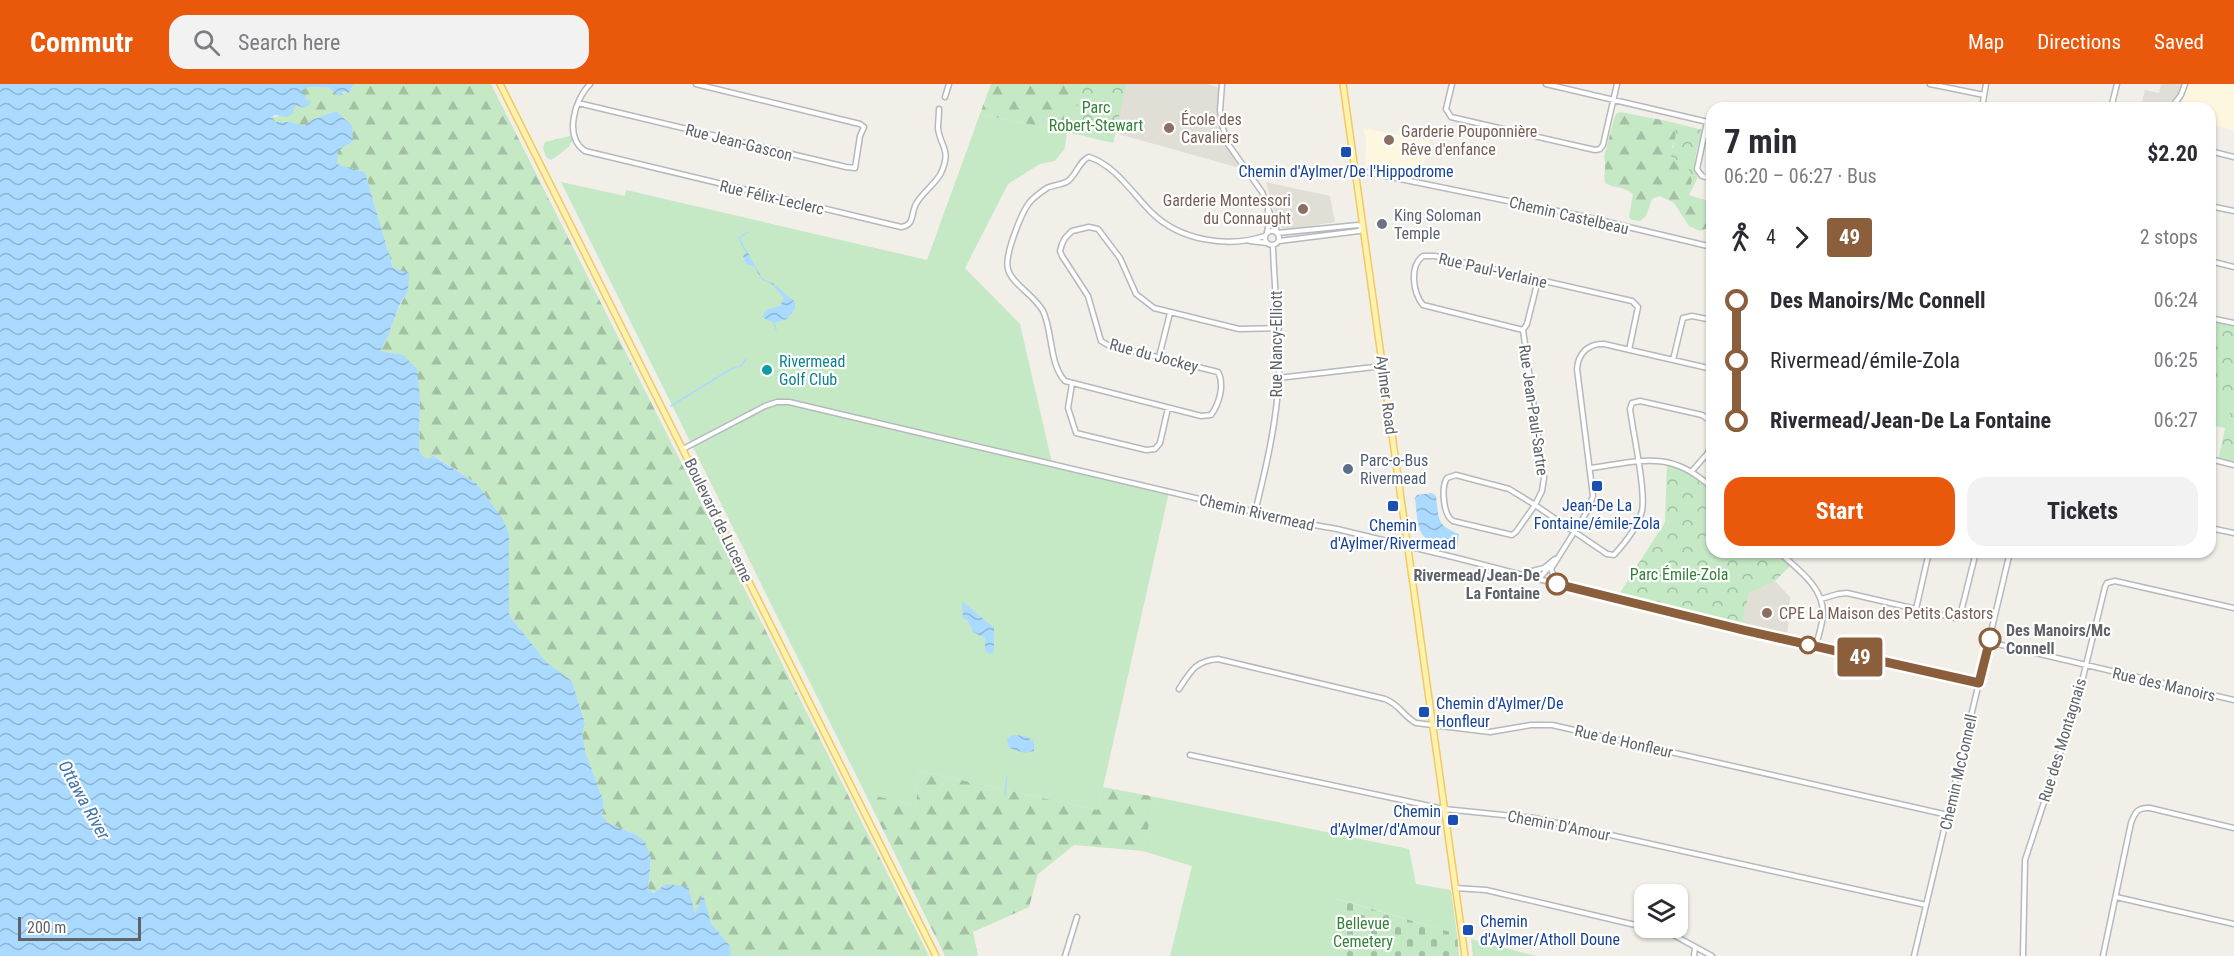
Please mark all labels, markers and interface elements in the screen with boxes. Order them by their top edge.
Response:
search box [169,15,589,69]
text: Commutr [30,26,133,59]
icon: search [190,26,223,59]
text: Search here [238,30,340,55]
text: Map [1968,30,2004,54]
text: Directions [2037,30,2121,54]
text: Saved [2154,30,2204,54]
park label: Parc Robert-Stewart [1049,98,1144,135]
place label: École des Cavaliers [1181,110,1242,147]
street label: Rue Jean-Gascon [683,120,794,165]
marker: École des Cavaliers [1162,121,1176,135]
place label: Garderie Pouponnière Rêve d'enfance [1401,122,1537,159]
text: 7 min [1724,122,1797,161]
marker: Garderie Pouponnière Rêve d'enfance [1382,133,1396,147]
text: $2.20 [2147,141,2198,166]
marker: Chemin d'Aylmer/De l'Hippodrome [1339,145,1353,159]
place label: Chemin d'Aylmer/De l'Hippodrome [1238,162,1454,181]
text: 06:20 – 06:27 · Bus [1724,164,1877,188]
street label: Rue Félix-Leclerc [718,176,826,219]
place label: Garderie Montessori du Connaught [1163,191,1291,228]
street label: Chemin Castelbeau [1507,192,1631,238]
marker: Garderie Montessori du Connaught [1296,202,1310,216]
place label: King Soloman Temple [1394,206,1481,243]
marker: King Soloman Temple [1375,217,1389,231]
icon: walk [1724,221,1757,254]
icon: forward [1785,221,1818,254]
text: 4 [1766,225,1776,249]
text: 49 [1839,225,1860,249]
text: 2 stops [2140,225,2198,249]
street label: Rue Paul-Verlaine [1437,249,1549,292]
text: Des Manoirs/Mc Connell [1770,288,1986,313]
text: 06:24 [2154,288,2198,312]
street label: Rue Nancy-Elliott [1267,290,1286,398]
street label: Rue du Jockey [1107,335,1201,377]
street label: Rue Jean-Paul-Sartre [1515,343,1552,477]
text: Rivermead/émile-Zola [1770,348,1960,373]
text: 06:25 [2154,348,2198,372]
place label: Rivermead Golf Club [779,352,845,389]
street label: Aylmer Road [1372,355,1401,436]
marker: Rivermead Golf Club [760,363,774,377]
text: Rivermead/Jean-De La Fontaine [1770,408,2051,433]
text: 06:27 [2154,408,2198,432]
place label: Parc-o-Bus Rivermead [1360,451,1428,488]
street label: Boulevard de Lucerne [680,455,757,585]
marker: Parc-o-Bus Rivermead [1341,462,1355,476]
button: Start [1724,477,1955,546]
button: Tickets [1967,477,2198,546]
marker: Jean-De La Fontaine/émile-Zola [1590,479,1604,493]
street label: Chemin Rivermead [1197,490,1316,535]
place label: Jean-De La Fontaine/émile-Zola [1534,496,1660,533]
marker: Chemin d'Aylmer/Rivermead [1386,499,1400,513]
place label: Chemin d'Aylmer/Rivermead [1330,516,1456,553]
park label: Parc Émile-Zola [1630,565,1728,584]
place label: Rivermead/Jean-De La Fontaine [1413,566,1540,603]
marker: Rivermead/Jean-De La Fontaine [1546,573,1568,595]
place label: CPE La Maison des Petits Castors [1779,604,1993,623]
marker: CPE La Maison des Petits Castors [1760,606,1774,620]
place label: Des Manoirs/Mc Connell [2006,621,2111,658]
marker: Des Manoirs/Mc Connell [1979,628,2001,650]
unlabelled marker [1799,636,1817,654]
line badge: 49 [1833,638,1887,676]
text: 49 [1849,645,1871,669]
street label: Rue des Manoirs [2111,663,2217,706]
street label: Rue des Montagnais [2035,676,2090,804]
place label: Chemin d'Aylmer/De Honfleur [1436,694,1563,731]
marker: Chemin d'Aylmer/De Honfleur [1417,705,1431,719]
street label: Chemin McConnell [1936,712,1981,832]
street label: Rue de Honfleur [1573,721,1675,762]
water label: Ottawa River [54,757,115,844]
place label: Chemin d'Aylmer/d'Amour [1330,802,1441,839]
street label: Chemin D'Amour [1506,806,1612,845]
marker: Chemin d'Aylmer/d'Amour [1446,813,1460,827]
map controls [1634,884,1688,938]
button: layers [1634,884,1688,938]
place label: Chemin d'Aylmer/Atholl Doune [1480,912,1620,949]
scale bar [18,914,141,942]
park label: Bellevue Cemetery [1333,914,1393,951]
text: 200 m [27,918,66,937]
marker: Chemin d'Aylmer/Atholl Doune [1461,923,1475,937]

